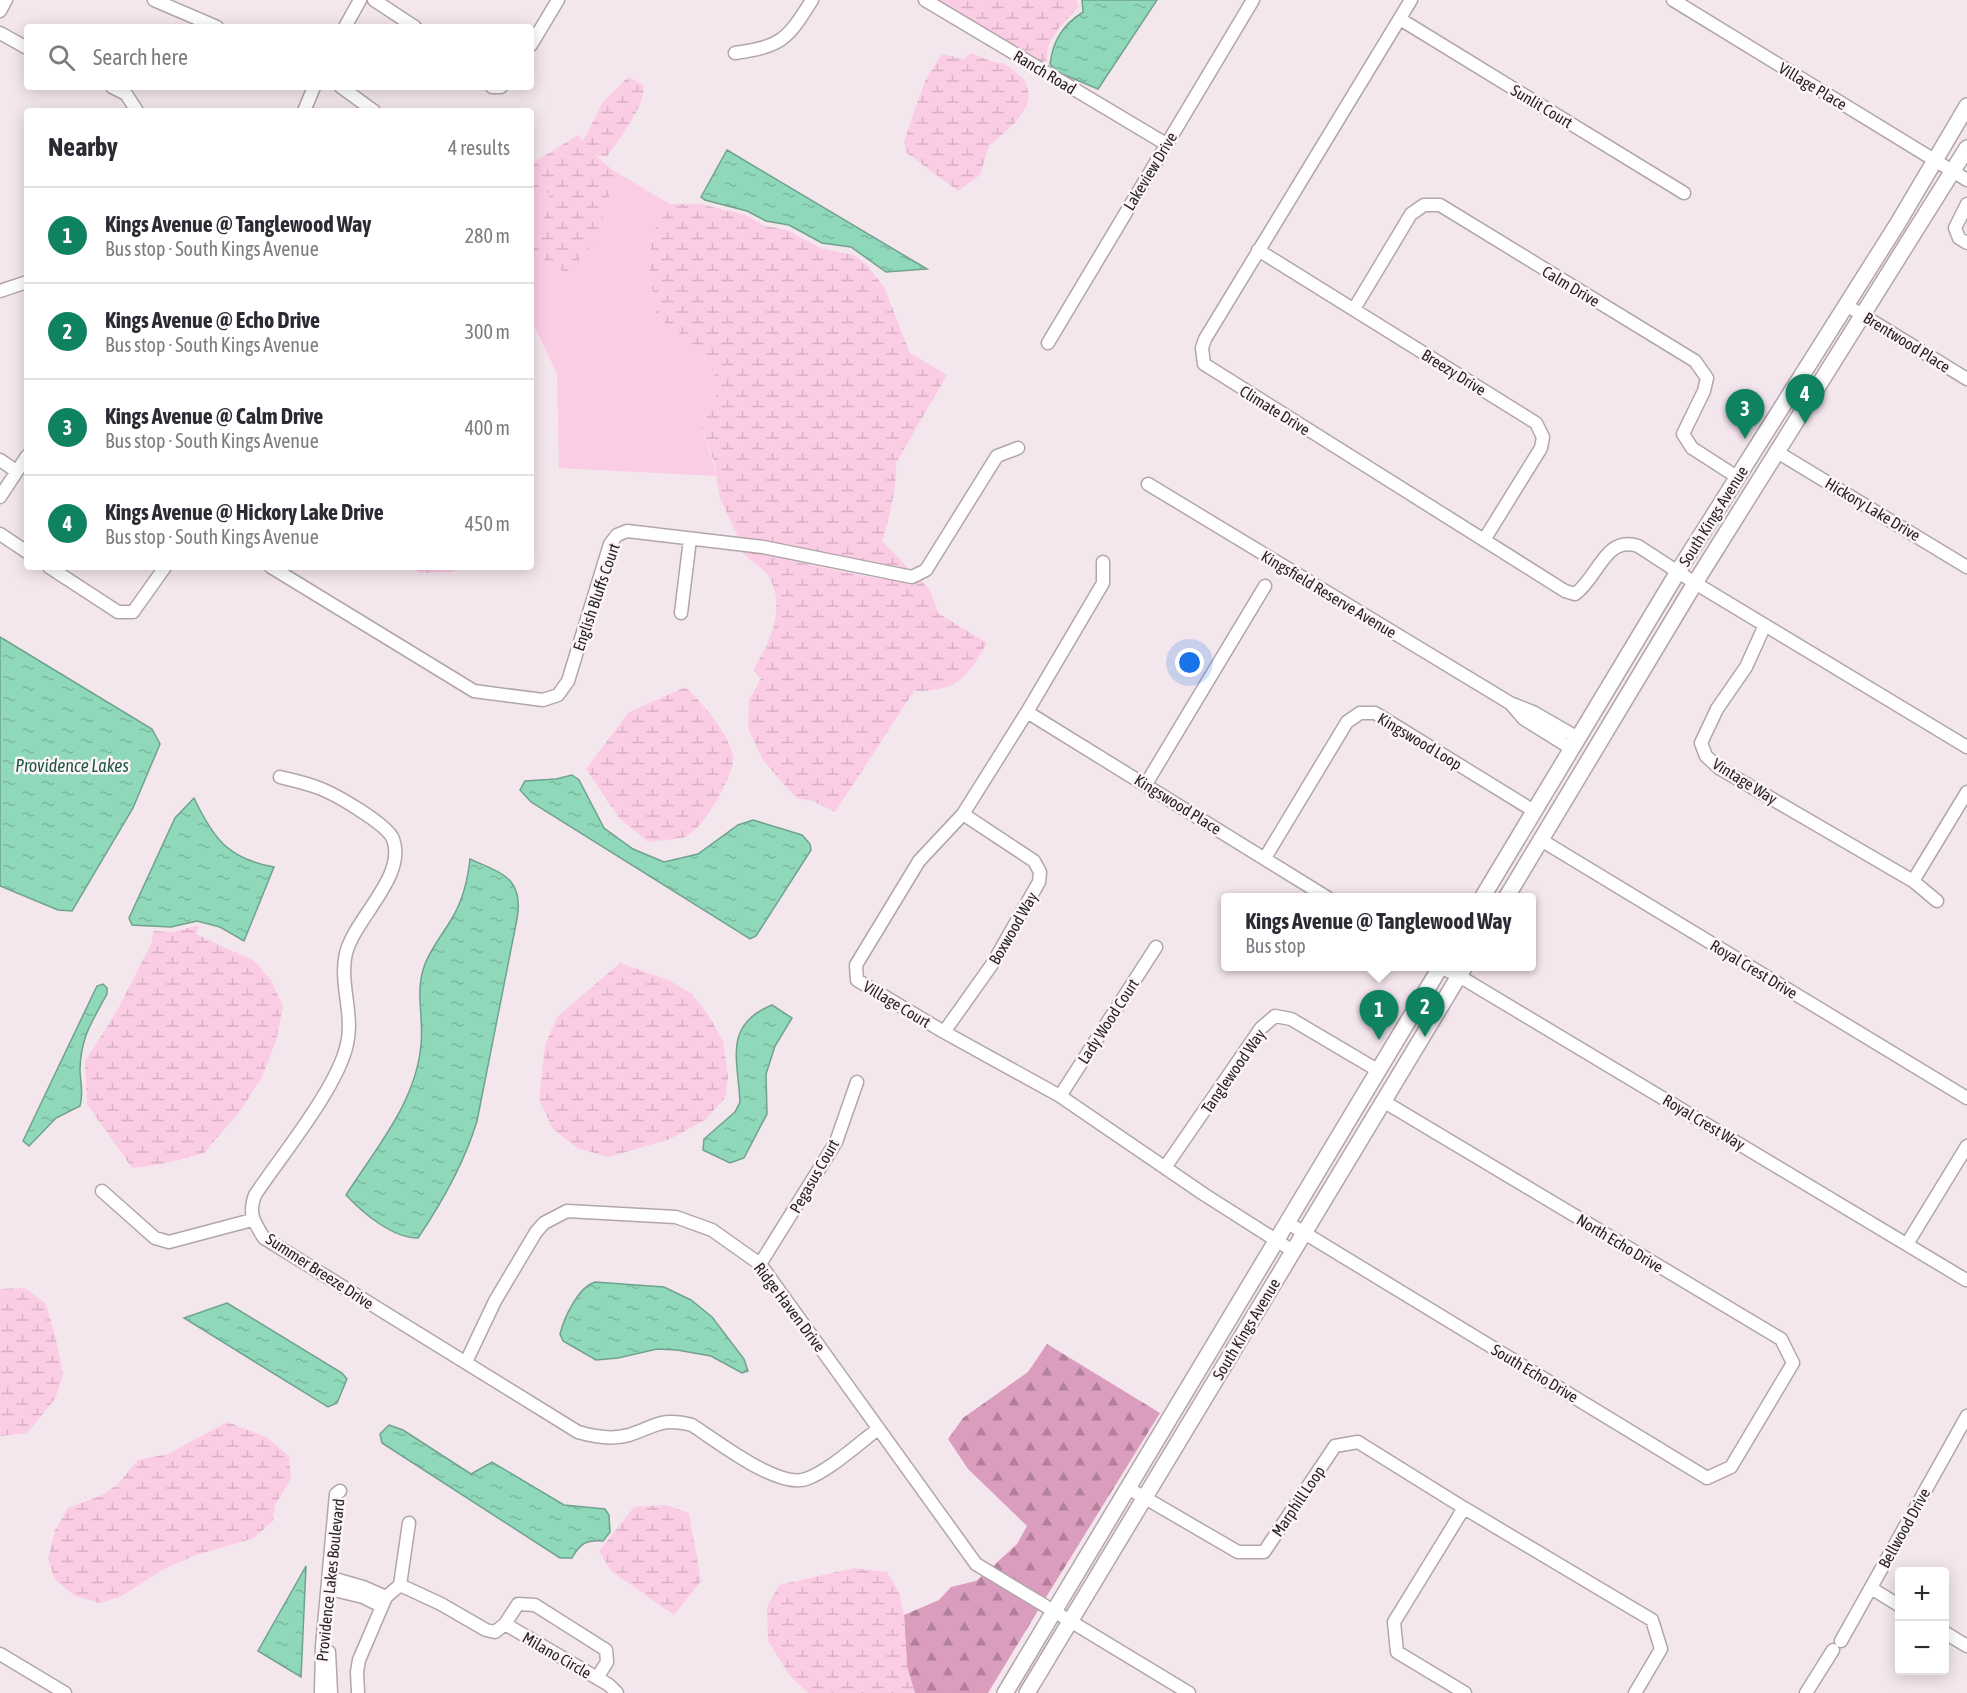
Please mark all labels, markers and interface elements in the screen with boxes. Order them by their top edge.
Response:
search box [24,24,534,90]
icon: search [45,41,78,74]
text: Search here [93,44,188,70]
street label: Ranch Road [1011,46,1079,98]
street label: Village Place [1775,59,1850,114]
street label: Sunlit Court [1508,81,1576,132]
street label: Lakeview Drive [1120,129,1180,213]
text: Nearby [48,132,118,162]
text: 4 results [448,136,510,159]
text: Kings Avenue @ Tanglewood Way [105,211,371,237]
text: 1 [63,224,72,247]
text: 280 m [465,224,510,247]
text: Bus stop · South Kings Avenue [105,237,319,260]
street label: Calm Drive [1539,262,1603,310]
text: Kings Avenue @ Echo Drive [105,307,320,333]
street label: Brentwood Place [1860,308,1954,376]
text: 2 [63,320,72,343]
text: 300 m [465,320,510,343]
text: Bus stop · South Kings Avenue [105,333,319,356]
street label: Breezy Drive [1418,345,1489,400]
pin: 4 [1786,374,1824,424]
street label: Climate Drive [1237,381,1313,439]
pin: 3 [1726,390,1764,439]
text: Kings Avenue @ Calm Drive [105,403,323,429]
text: 3 [63,416,72,439]
text: 400 m [465,416,510,439]
text: Bus stop · South Kings Avenue [105,429,319,452]
street label: South Kings Avenue [1675,463,1752,570]
street label: Hickory Lake Drive [1822,474,1924,545]
text: Kings Avenue @ Hickory Lake Drive [105,499,384,525]
text: 4 [63,512,72,535]
text: 450 m [465,512,510,535]
text: Bus stop · South Kings Avenue [105,525,319,548]
street label: English Bluffs Court [569,540,624,654]
street label: Kingsfield Reserve Avenue [1258,547,1400,642]
your location [1175,648,1204,677]
street label: Kingswood Loop [1374,709,1465,774]
street label: Vintage Way [1709,754,1781,809]
water label: Providence Lakes [15,755,129,776]
street label: Kingswood Place [1131,770,1225,839]
street label: Boxwood Way [985,888,1042,968]
popup [1221,893,1536,971]
text: Kings Avenue @ Tanglewood Way [1245,908,1512,934]
text: Bus stop [1245,934,1306,957]
street label: Royal Crest Drive [1707,936,1801,1003]
street label: Lady Wood Court [1074,975,1143,1067]
street label: Village Court [860,977,934,1032]
pin: 2 [1406,988,1444,1037]
pin: 1 [1360,990,1398,1040]
street label: Tanglewood Way [1197,1025,1270,1117]
street label: Royal Crest Way [1659,1090,1749,1155]
street label: Pegasus Court [786,1136,843,1216]
street label: North Echo Drive [1574,1210,1666,1276]
street label: Summer Breeze Drive [263,1230,377,1312]
street label: Ridge Haven Drive [750,1259,829,1356]
street label: South Kings Avenue [1209,1275,1284,1383]
street label: South Echo Drive [1488,1340,1582,1406]
street label: Marphill Loop [1268,1462,1329,1540]
street label: Bellwood Drive [1875,1485,1933,1571]
street label: Providence Lakes Boulevard [312,1498,348,1662]
map controls [1895,1567,1949,1675]
button: + [1895,1567,1949,1621]
button: − [1895,1621,1949,1675]
street label: Milano Circle [519,1628,595,1682]

